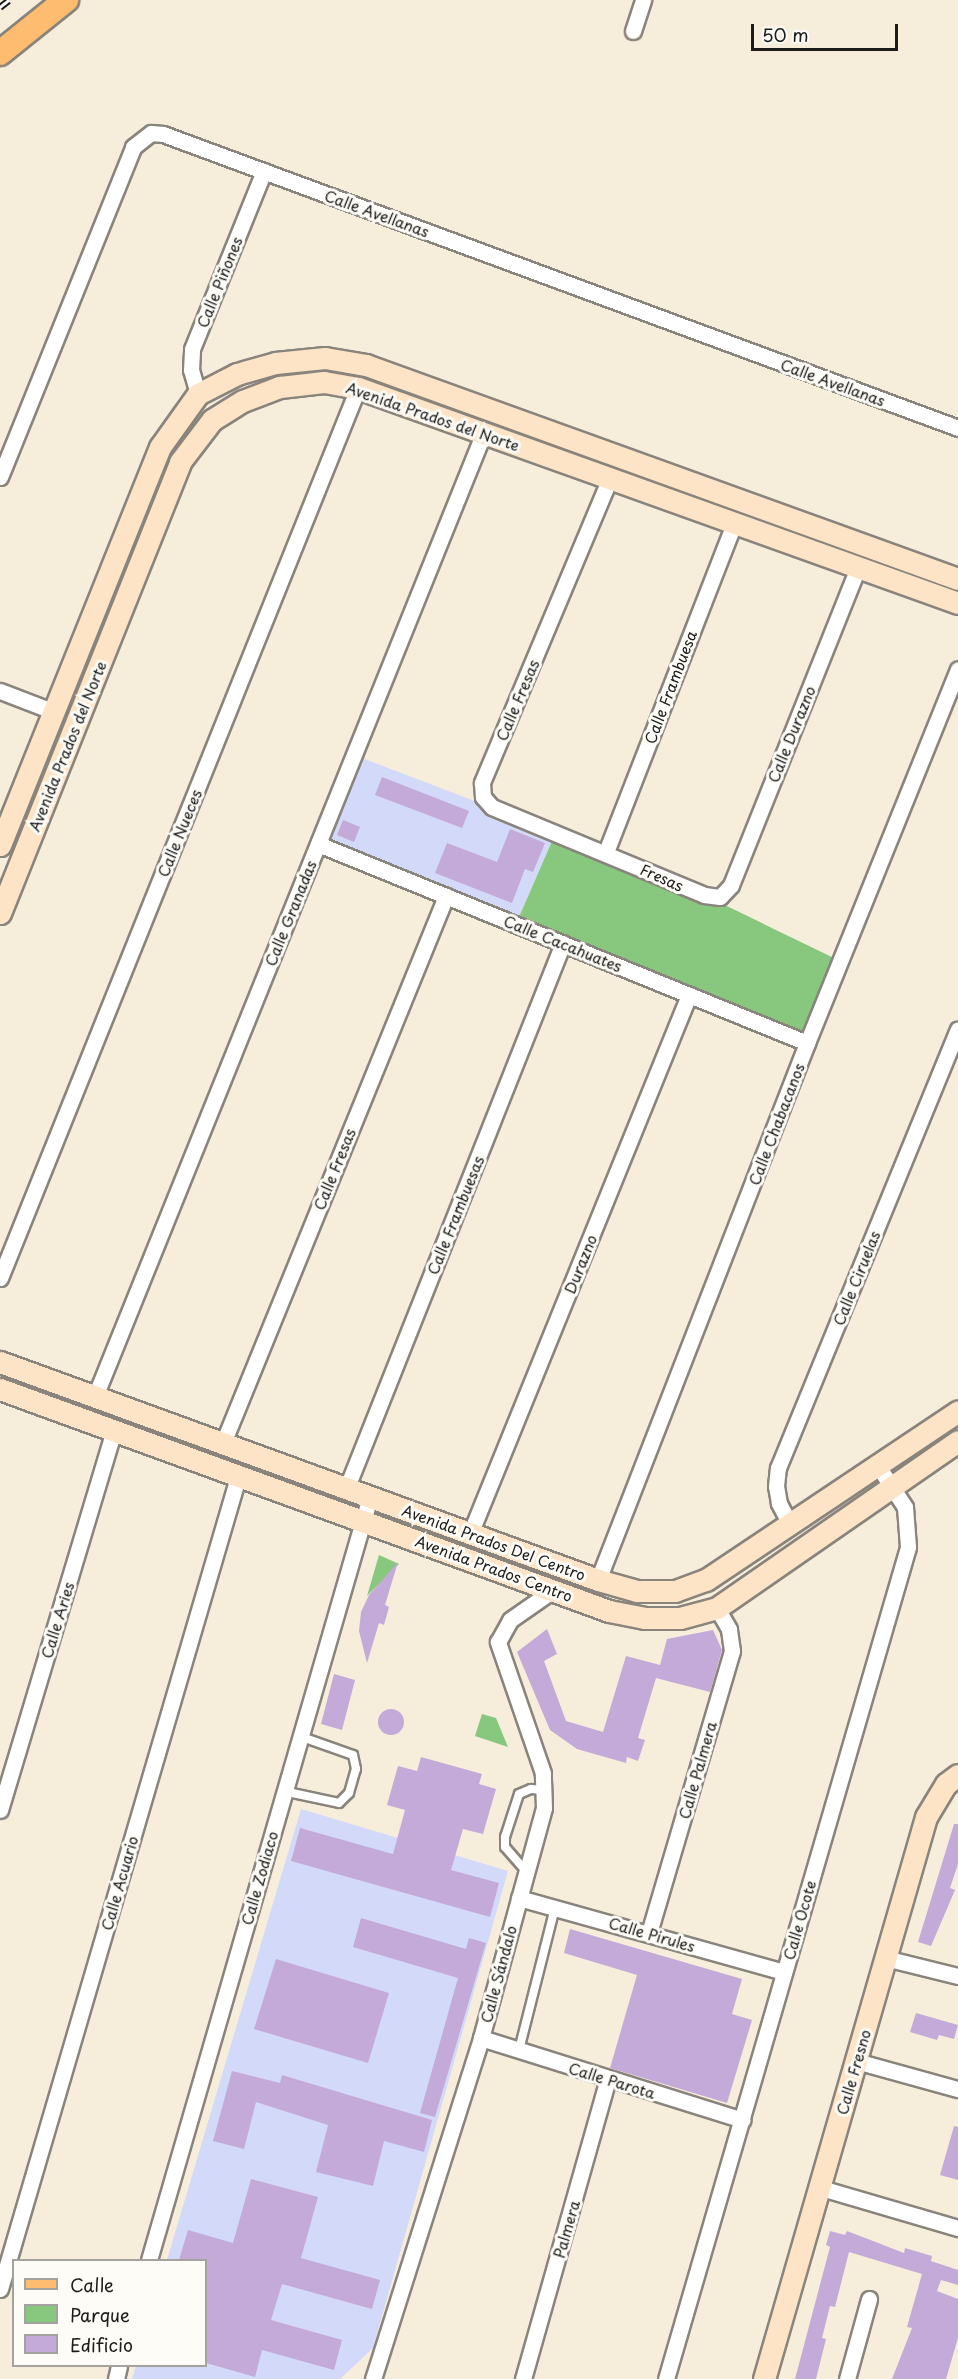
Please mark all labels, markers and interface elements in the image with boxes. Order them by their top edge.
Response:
scale bar [754,12,901,50]
text: 50 m [762,21,809,48]
street label: Calle Avellanas [322,186,432,240]
street label: Calle Piñones [192,234,246,330]
street label: Calle Avellanas [778,355,888,409]
street label: Avenida Prados del Norte [344,378,522,454]
street label: Calle Frambuesa [640,627,700,747]
street label: Calle Fresas [492,657,542,743]
street label: Avenida Prados del Norte [25,658,109,834]
street label: Calle Durazno [763,683,819,785]
street label: Calle Nueces [153,787,205,879]
street label: Calle Granadas [261,858,319,968]
street label: Fresas [638,860,686,894]
street label: Calle Cacahuates [501,911,625,975]
street label: Calle Chabacanos [744,1060,808,1188]
street label: Calle Fresas [309,1125,359,1213]
street label: Calle Frambuesas [423,1153,487,1277]
street label: Calle Ciruelas [829,1228,883,1328]
street label: Durazno [560,1232,600,1296]
street label: Avenida Prados Del Centro [400,1500,588,1584]
street label: Avenida Prados Centro [413,1531,575,1605]
street label: Calle Aries [37,1579,77,1661]
street label: Calle Palmera [674,1719,720,1821]
street label: Calle Zodiaco [237,1829,281,1927]
street label: Calle Acuario [97,1833,141,1933]
street label: Calle Ocote [779,1878,819,1962]
street label: Calle Pirules [606,1913,698,1955]
street label: Calle Sándalo [476,1923,520,2025]
street label: Calle Fresno [832,2027,874,2117]
street label: Calle Parota [566,2058,658,2102]
street label: Palmera [549,2198,583,2260]
legend [12,2259,207,2367]
text: Calle [70,2271,114,2298]
text: Parque [70,2301,130,2328]
text: Edificio [70,2331,133,2358]

